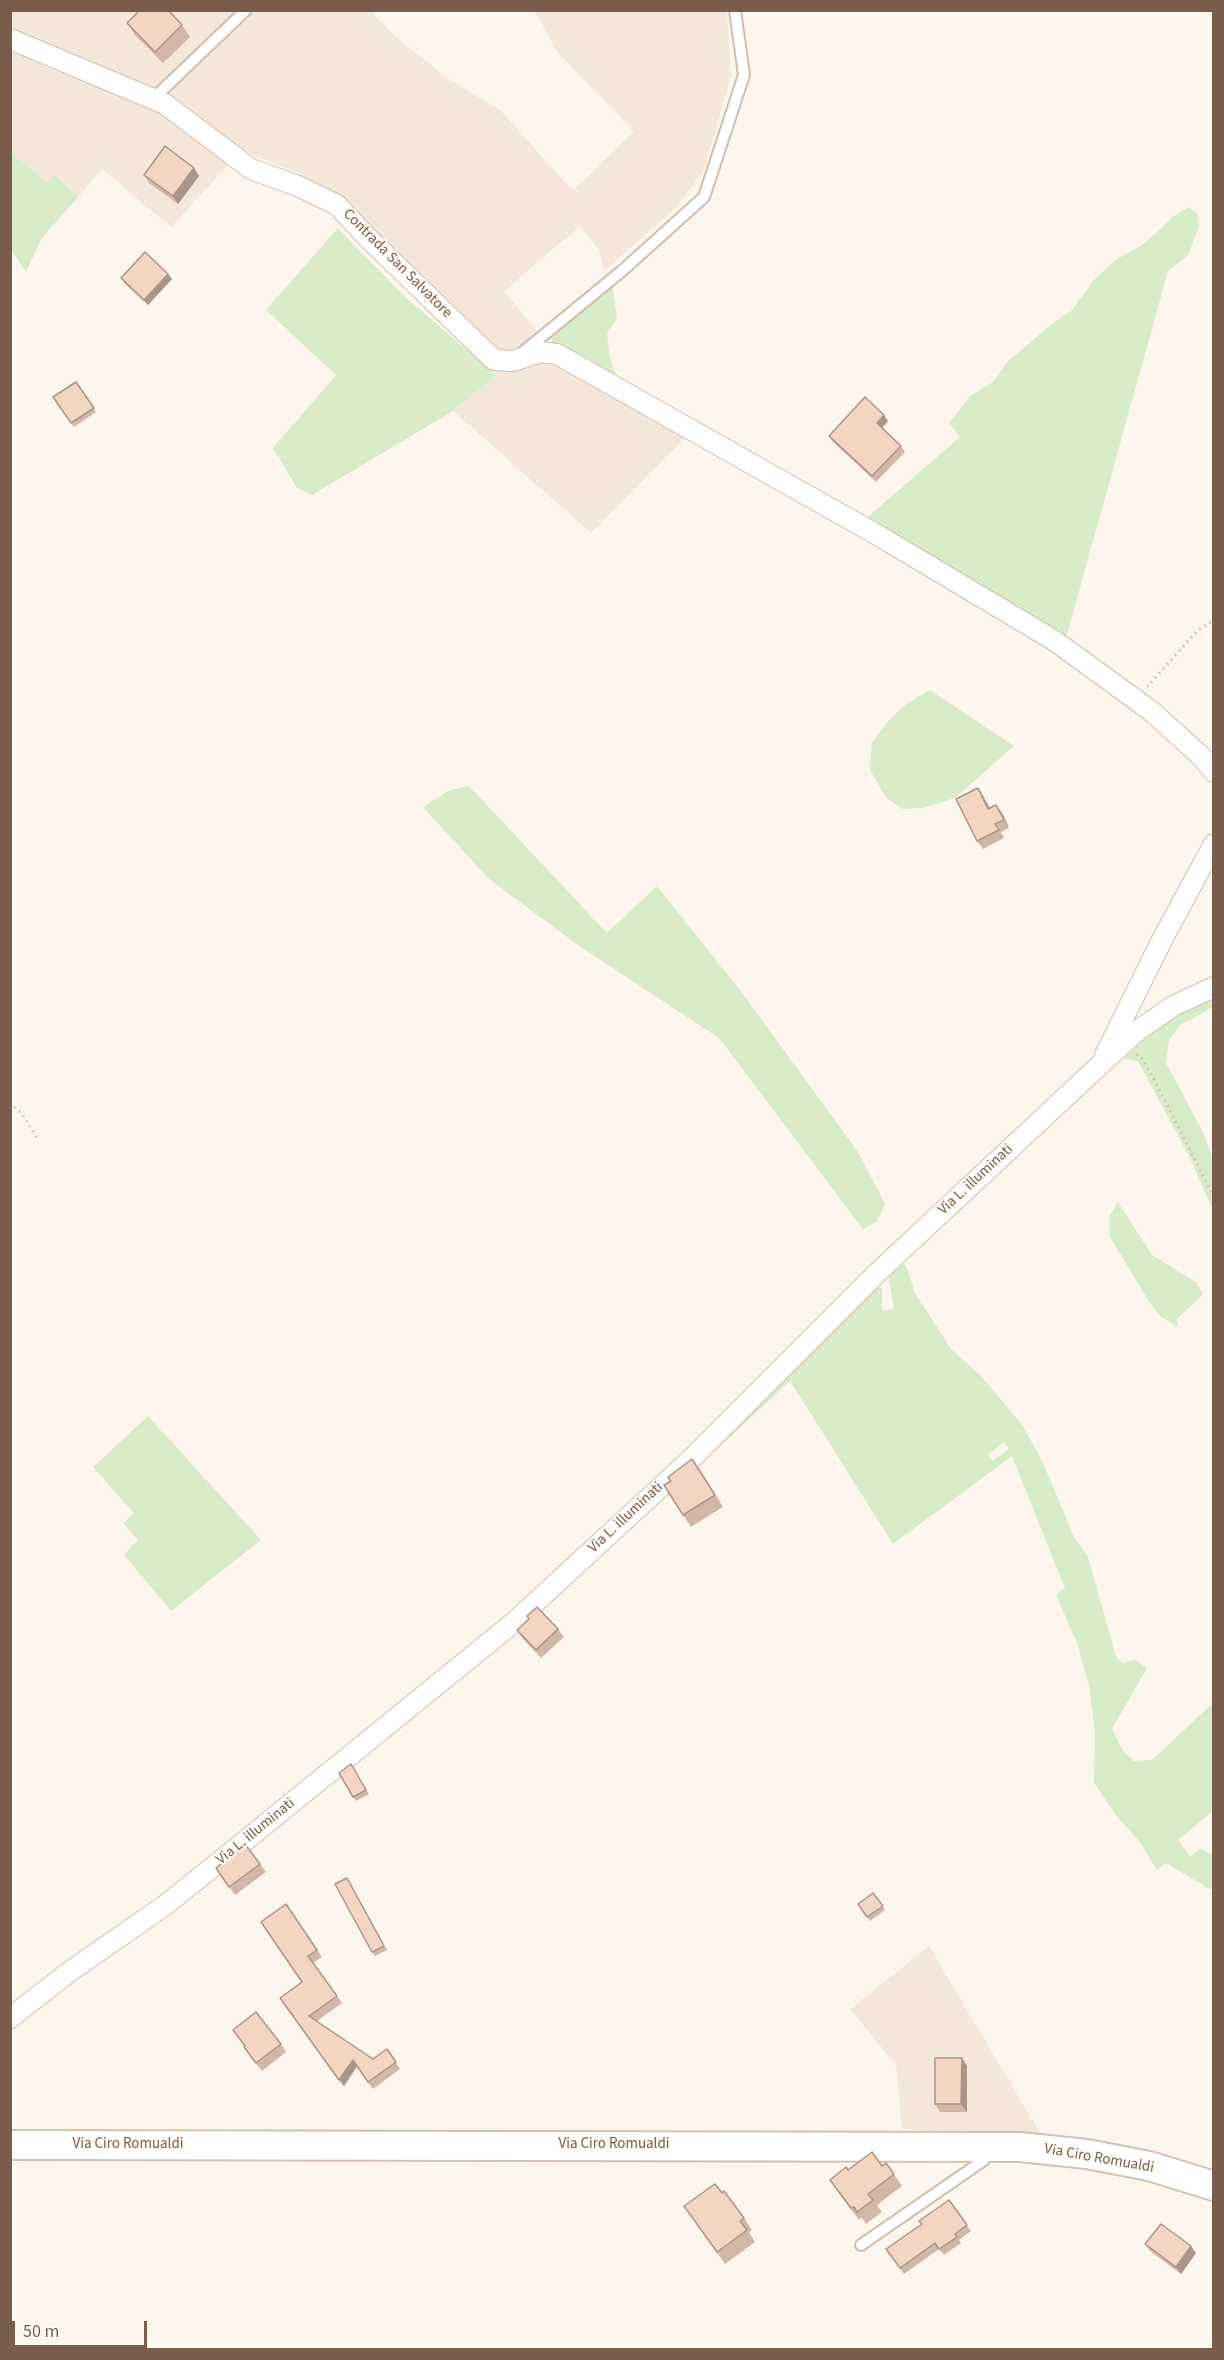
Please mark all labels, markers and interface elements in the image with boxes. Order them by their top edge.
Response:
street label: Contrada San Salvatore [339,206,455,322]
street label: Via L. illuminati [935,1141,1017,1219]
street label: Via L. illuminati [585,1479,667,1557]
street label: Via L. illuminati [213,1795,299,1869]
street label: Via Ciro Romualdi [73,2136,183,2154]
street label: Via Ciro Romualdi [559,2136,669,2154]
street label: Via Ciro Romualdi [1043,2141,1155,2177]
scale bar [15,2309,150,2347]
text: 50 m [23,2319,59,2344]

